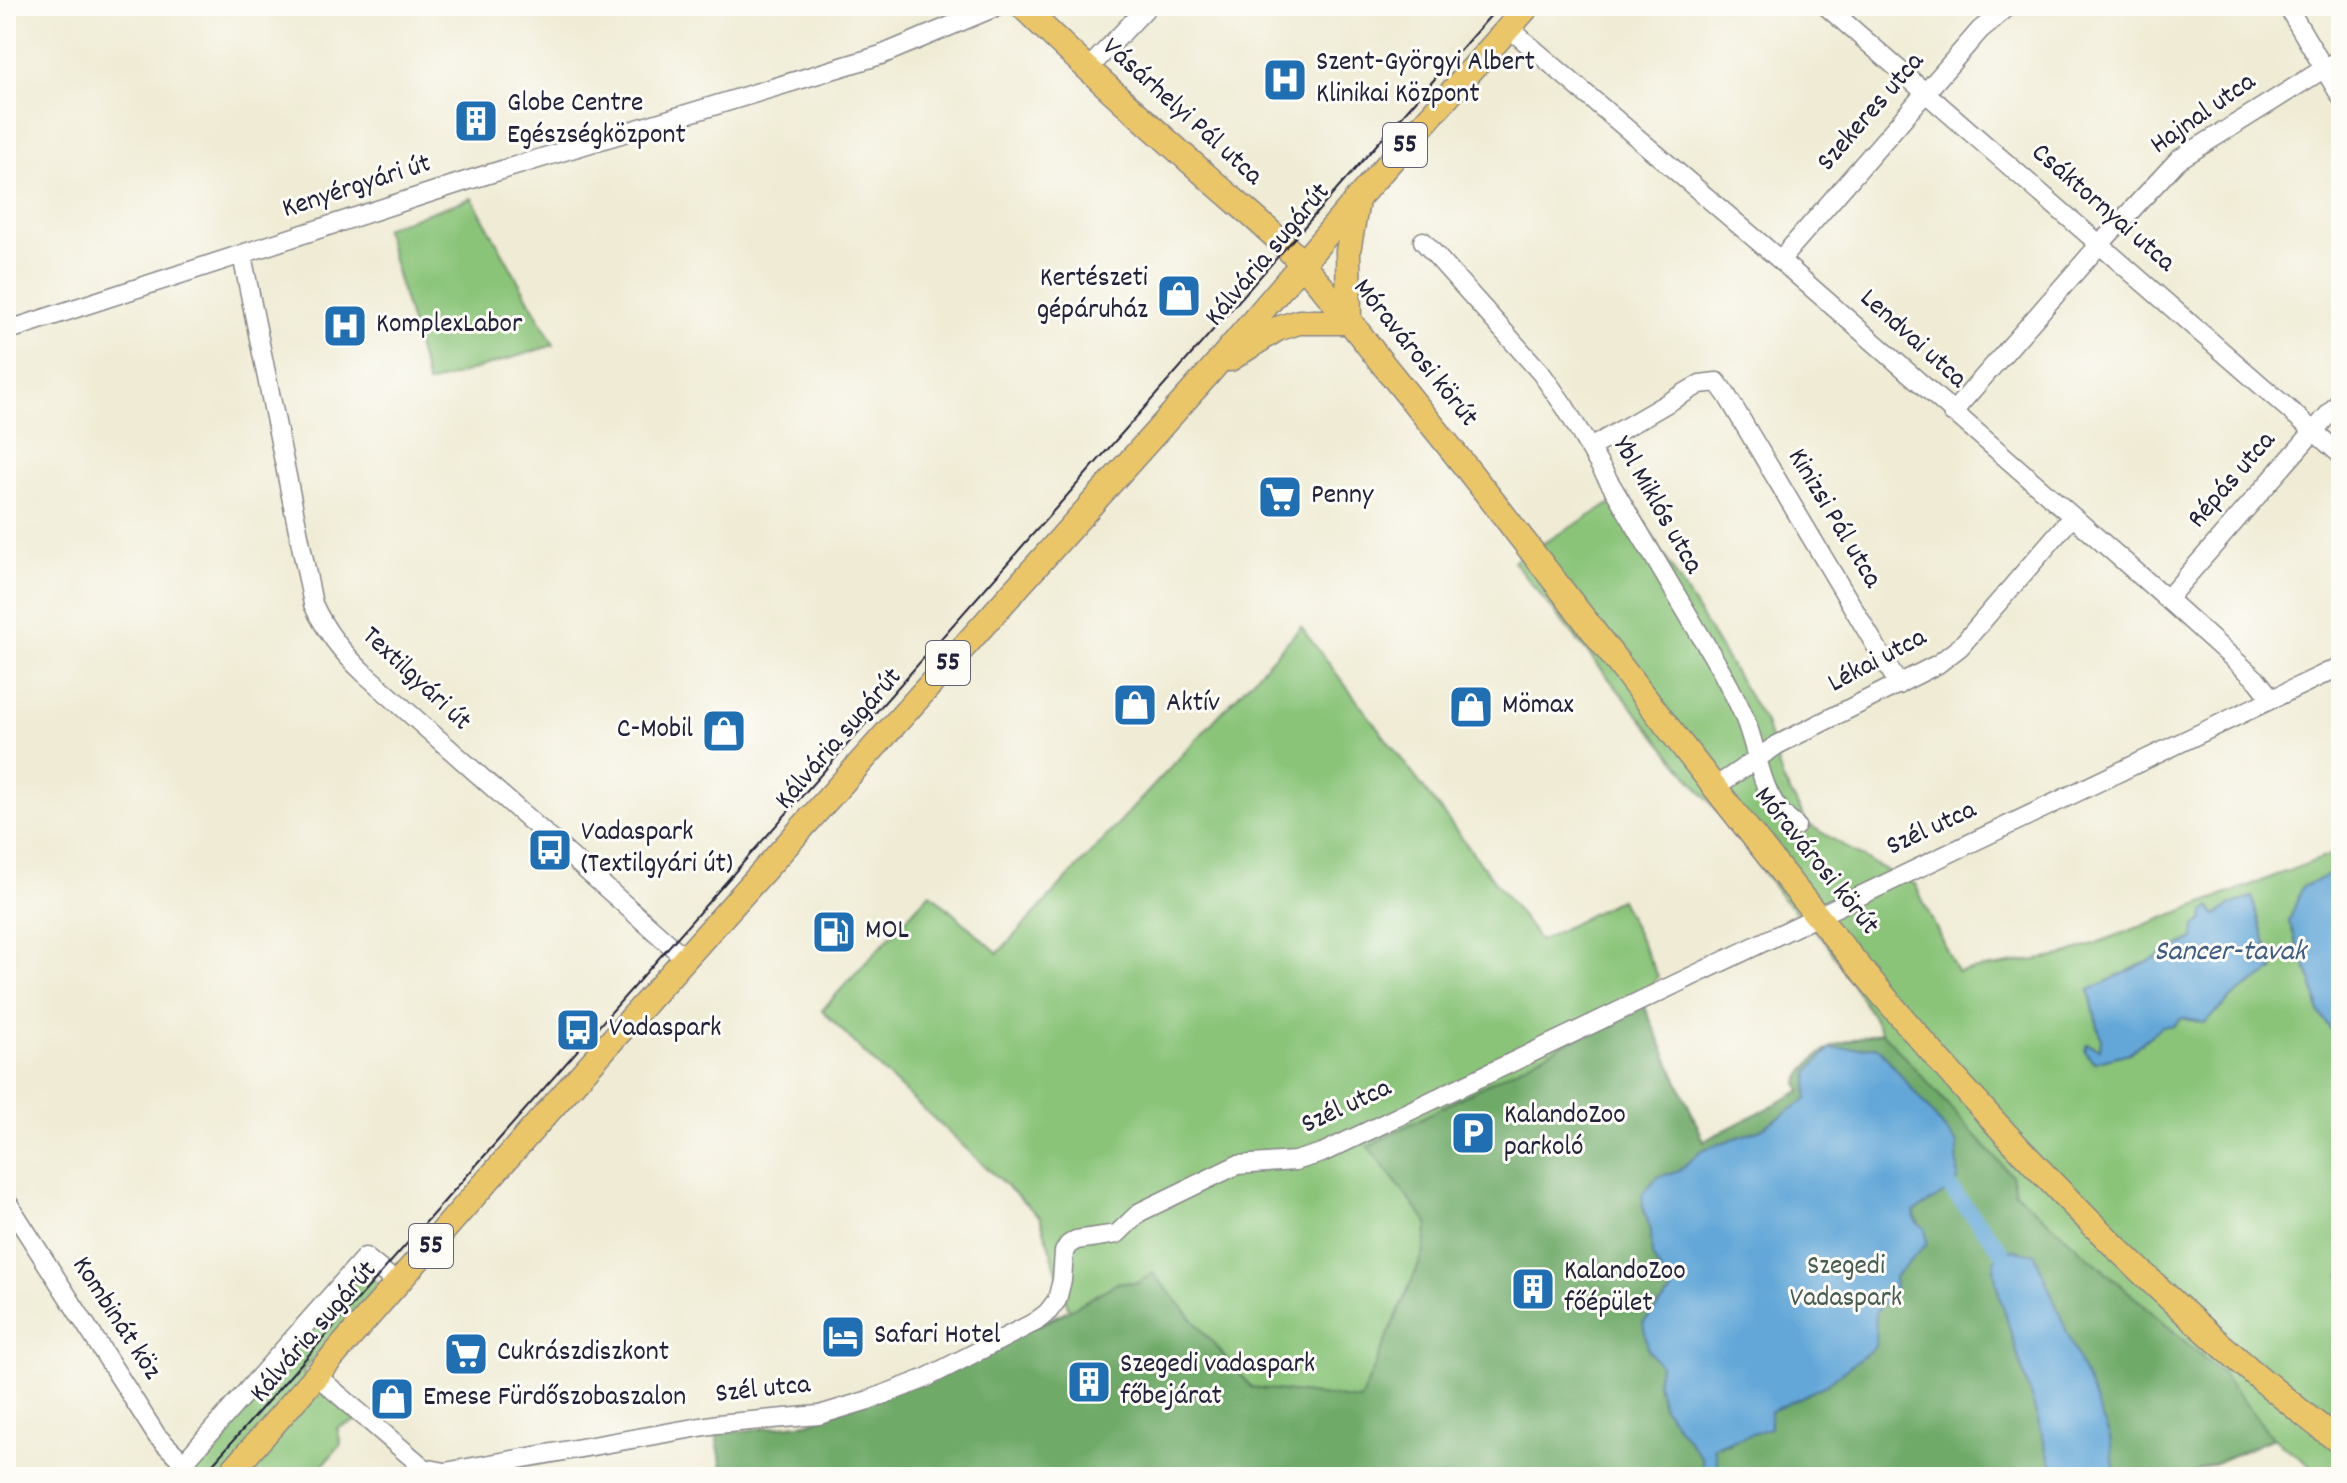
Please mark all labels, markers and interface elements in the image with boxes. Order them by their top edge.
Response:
street label: Vásárhelyi Pál utca [1092,30,1271,197]
place label: Szent-Györgyi Albert Klinikai Központ [1316,44,1535,116]
street label: Szekeres utca [1809,44,1936,182]
hospital icon: Szent-Györgyi Albert Klinikai Központ [1261,56,1309,104]
street label: Hajnal utca [2143,63,2266,166]
place label: Globe Centre Egészségközpont [507,85,686,157]
building icon: Globe Centre Egészségközpont [452,97,500,145]
road number: 55 [1383,123,1427,167]
street label: Csáktornyai utca [2021,135,2184,284]
street label: Kenyérgyári út [278,145,436,231]
street label: Kálvária sugárút [1197,175,1341,337]
place label: Kertészeti gépáruház [1037,260,1148,332]
street label: Móravárosi körút [1342,271,1486,437]
shop icon: Kertészeti gépáruház [1155,272,1203,320]
street label: Lendvai utca [1849,281,1975,400]
hospital icon: KomplexLabor [321,302,369,350]
place label: KomplexLabor [376,306,523,346]
street label: Répás utca [2179,423,2287,538]
street label: Ybl Miklós utca [1601,430,1712,583]
street label: Kinizsi Pál utca [1776,442,1891,597]
supermarket icon: Penny [1256,473,1304,521]
place label: Penny [1311,477,1374,517]
street label: Textilgyári út [351,618,479,742]
street label: Lékai utca [1822,619,1935,705]
road number: 55 [926,641,970,685]
street label: Kálvária sugárút [767,660,913,820]
shop icon: Aktív [1111,681,1159,729]
shop icon: Mömax [1447,683,1495,731]
place label: Aktív [1166,685,1220,725]
place label: Mömax [1502,687,1574,727]
shop icon: C-Mobil [700,707,748,755]
place label: C-Mobil [617,711,693,751]
street label: Móravárosi körút [1743,779,1887,945]
street label: Szél utca [1881,791,1984,868]
place label: Vadaspark (Textilgyári út) [581,814,733,886]
bus stop icon: Vadaspark (Textilgyári út) [526,826,574,874]
fuel station icon: MOL [810,908,858,956]
place label: MOL [865,912,909,952]
water label: Sancer-tavak [2154,932,2309,975]
bus stop icon: Vadaspark [554,1006,602,1054]
place label: Vadaspark [609,1010,722,1050]
street label: Szél utca [1296,1069,1399,1146]
place label: KalandoZoo parkoló [1504,1097,1626,1169]
parking icon: KalandoZoo parkoló [1449,1109,1497,1157]
road number: 55 [409,1224,453,1268]
park label: Szegedi Vadaspark [1790,1248,1902,1320]
street label: Kombinát köz [60,1249,170,1389]
street label: Kálvária sugárút [242,1253,388,1413]
place label: KalandoZoo főépület [1564,1253,1686,1325]
building icon: KalandoZoo főépület [1509,1265,1557,1313]
hotel icon: Safari Hotel [819,1313,867,1361]
place label: Safari Hotel [874,1317,1001,1357]
supermarket icon: Cukrászdiszkont [442,1330,490,1378]
place label: Cukrászdiszkont [497,1334,669,1374]
place label: Szegedi vadaspark főbejárat [1120,1346,1315,1418]
building icon: Szegedi vadaspark főbejárat [1065,1358,1113,1406]
street label: Szél utca [714,1366,813,1416]
shop icon: Emese Fürdőszobaszalon [368,1375,416,1423]
place label: Emese Fürdőszobaszalon [423,1379,686,1419]

